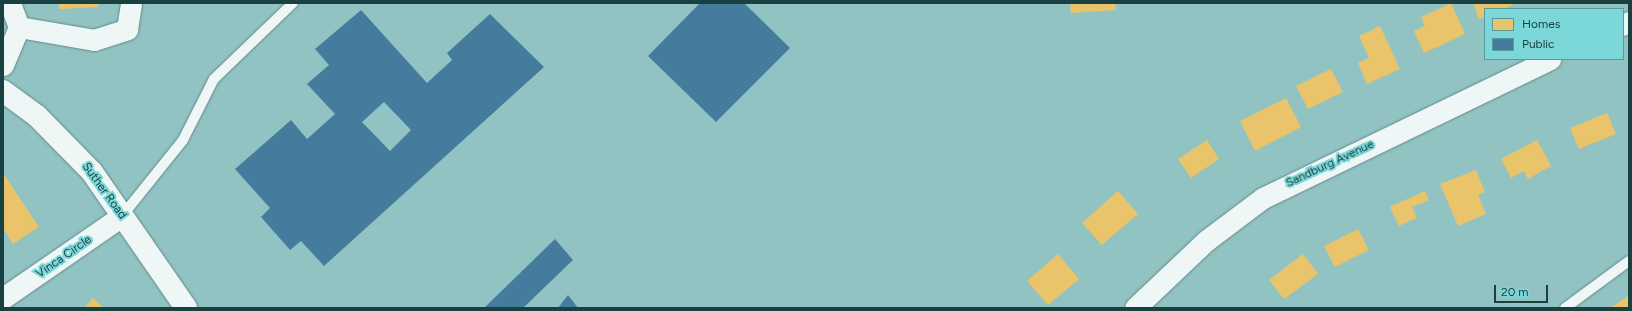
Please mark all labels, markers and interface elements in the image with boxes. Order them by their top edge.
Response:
legend [1484,8,1624,60]
text: Homes [1522,17,1560,31]
text: Public [1522,37,1555,51]
street label: Sandburg Avenue [1284,137,1376,191]
street label: Suther Road [79,160,129,222]
street label: Vinca Circle [33,233,95,281]
scale bar [1496,277,1550,303]
text: 20 m [1501,285,1529,299]

